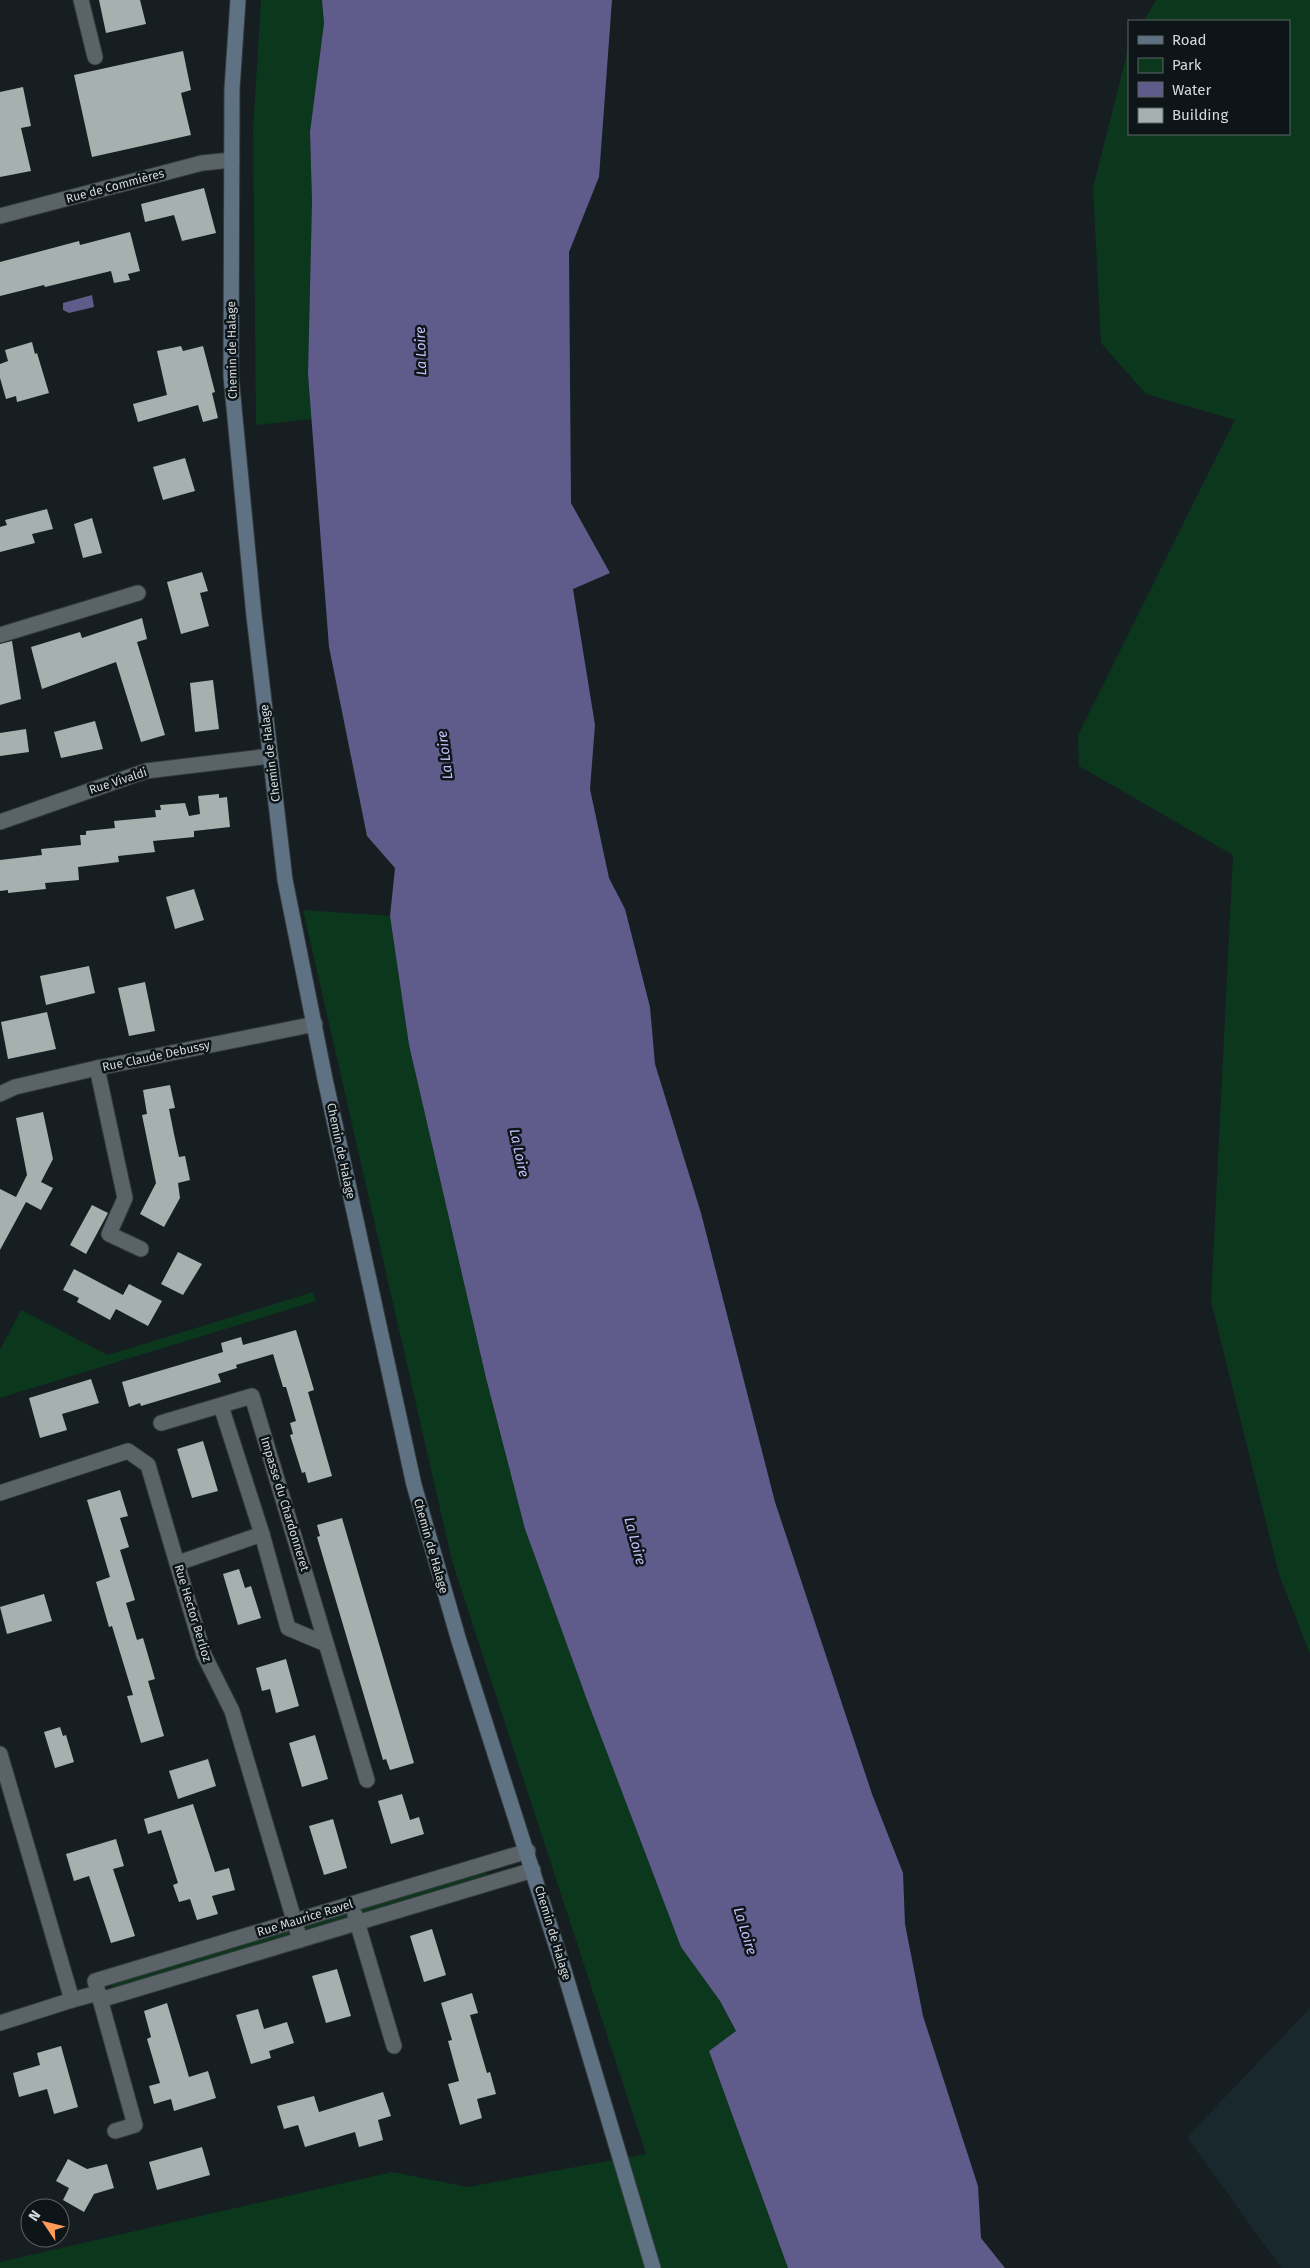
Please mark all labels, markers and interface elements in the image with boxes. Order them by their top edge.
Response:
legend [1128,20,1290,135]
text: Road [1172,31,1207,49]
text: Park [1172,56,1202,74]
text: Water [1172,81,1211,99]
text: Building [1172,106,1228,124]
street label: Rue de Commières [64,166,166,206]
street label: Chemin de Halage [224,301,240,399]
water label: La Loire [412,326,430,376]
street label: Chemin de Halage [257,704,283,802]
water label: La Loire [434,730,456,780]
street label: Rue Vivaldi [87,765,149,797]
street label: Rue Claude Debussy [101,1038,211,1074]
street label: Chemin de Halage [324,1102,358,1200]
water label: La Loire [506,1127,532,1179]
street label: Impasse du Chardonneret [258,1435,312,1574]
street label: Chemin de Halage [411,1497,451,1595]
water label: La Loire [620,1515,650,1567]
street label: Rue Hector Berlioz [172,1563,214,1663]
street label: Chemin de Halage [532,1884,574,1982]
street label: Rue Maurice Ravel [255,1897,355,1939]
water label: La Loire [730,1905,760,1957]
north arrow [20,2198,70,2248]
text: N [25,2207,44,2225]

